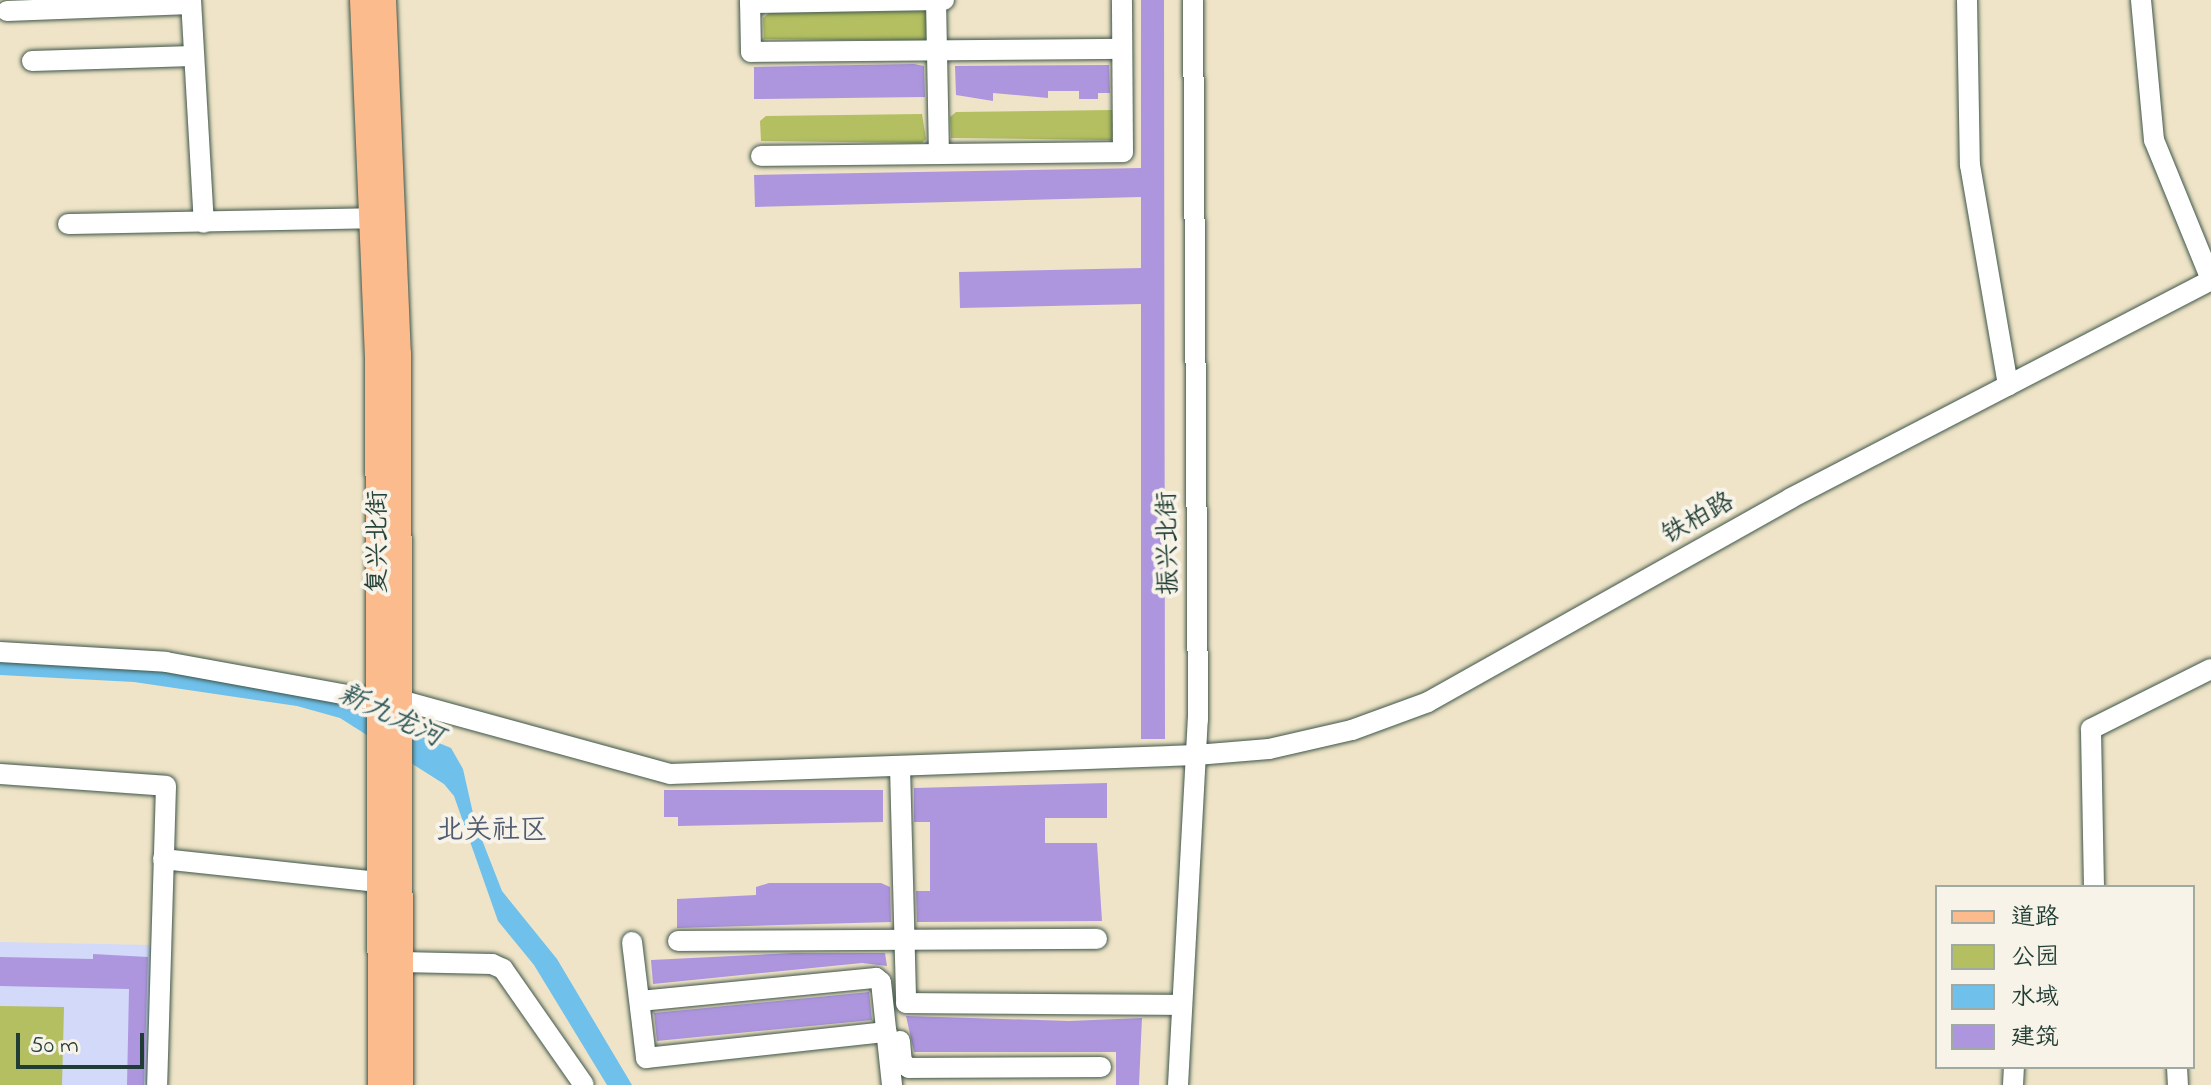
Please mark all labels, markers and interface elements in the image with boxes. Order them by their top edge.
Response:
street label: 铁柏路 [1657,487,1741,553]
street label: 复兴北街 [364,490,396,594]
street label: 振兴北街 [1153,491,1187,595]
water label: 新九龙河 [332,678,448,756]
district label: 北关社区 [436,815,548,849]
legend [1935,885,2195,1069]
text: 道路 [2011,901,2059,936]
text: 公园 [2011,941,2059,976]
text: 水域 [2011,981,2059,1016]
scale bar [20,1017,148,1067]
text: 建筑 [2011,1021,2059,1056]
text: 50 m [30,1029,79,1064]

